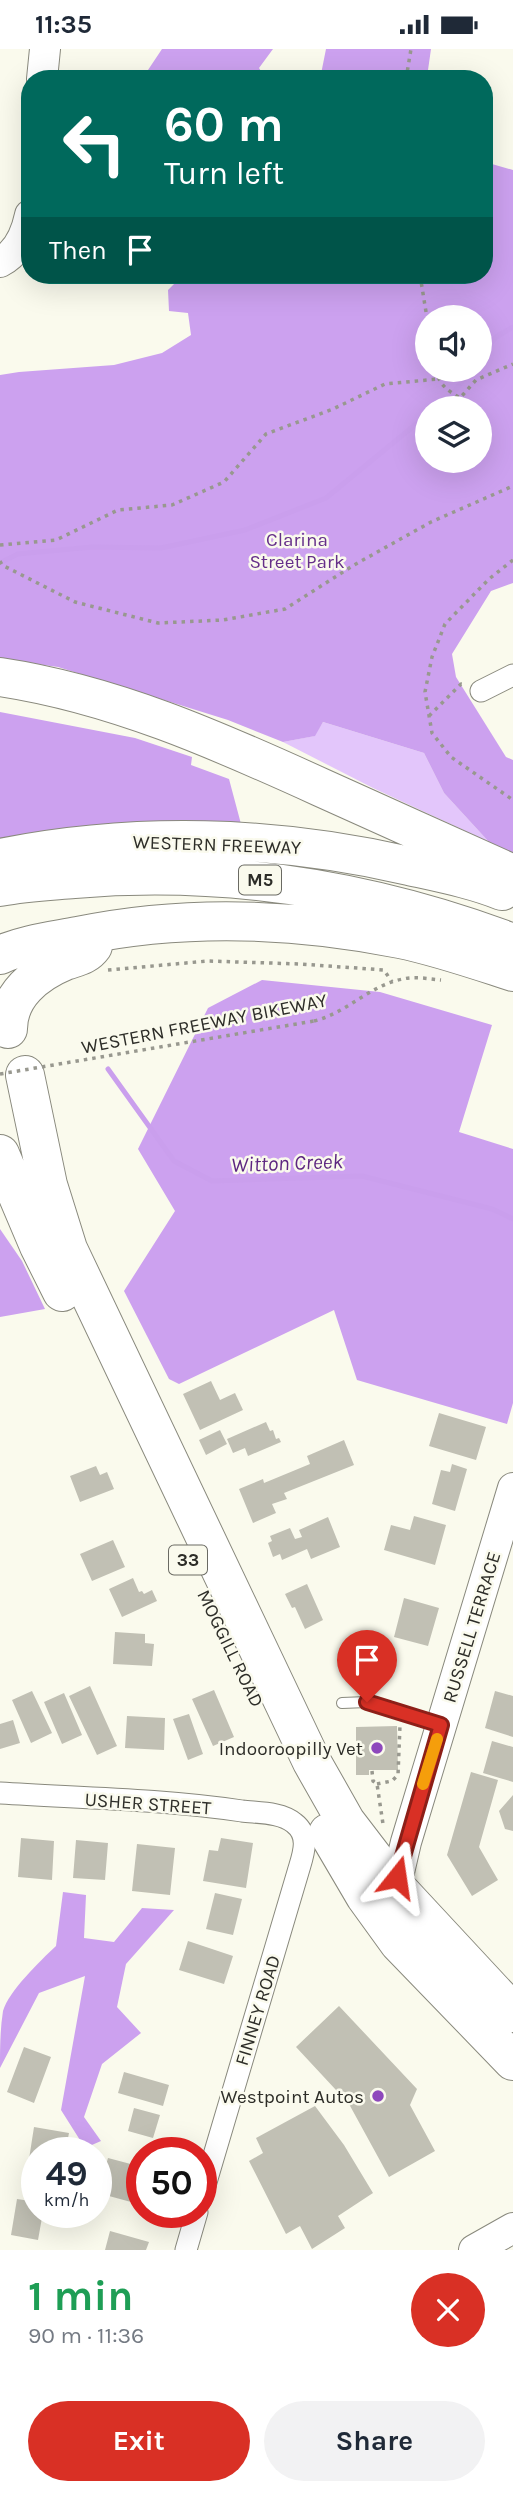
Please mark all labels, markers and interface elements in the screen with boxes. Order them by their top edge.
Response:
text: 11:35 [35,9,92,40]
text: 60 m [164,96,284,153]
icon: left [49,98,140,189]
text: Turn left [164,155,284,192]
icon: arrive [121,231,159,269]
text: Then [49,235,107,266]
map controls [415,305,492,473]
button: sound [415,305,492,382]
button: layers [415,396,492,473]
park label: Clarina Street Park [249,529,345,573]
street label: WESTERN FREEWAY [132,831,302,859]
road number: M5 [239,865,281,895]
street label: WESTERN FREEWAY BIKEWAY [80,989,329,1059]
water label: Witton Creek [231,1149,344,1177]
road number: 33 [169,1545,207,1575]
street label: RUSSELL TERRACE [439,1549,505,1705]
street label: MOGGILL ROAD [192,1586,268,1711]
pin [337,1630,397,1702]
icon: arrive [348,1641,386,1679]
place label: Indooroopilly Vet [219,1738,363,1760]
marker: Indooroopilly Vet [369,1740,385,1756]
street label: USHER STREET [84,1789,212,1819]
position arrow [360,1840,434,1914]
street label: FINNEY ROAD [231,1952,285,2068]
place label: Westpoint Autos [221,2086,364,2108]
marker: Westpoint Autos [370,2088,386,2104]
speed limit sign: 50 [126,2137,217,2228]
text: 49 [45,2153,88,2194]
text: km/h [44,2189,89,2211]
text: 1 min [28,2271,133,2321]
button: close [411,2273,485,2347]
text: 90 m · 11:36 [28,2322,144,2349]
button: Exit [28,2401,250,2481]
button: Share [264,2401,485,2481]

